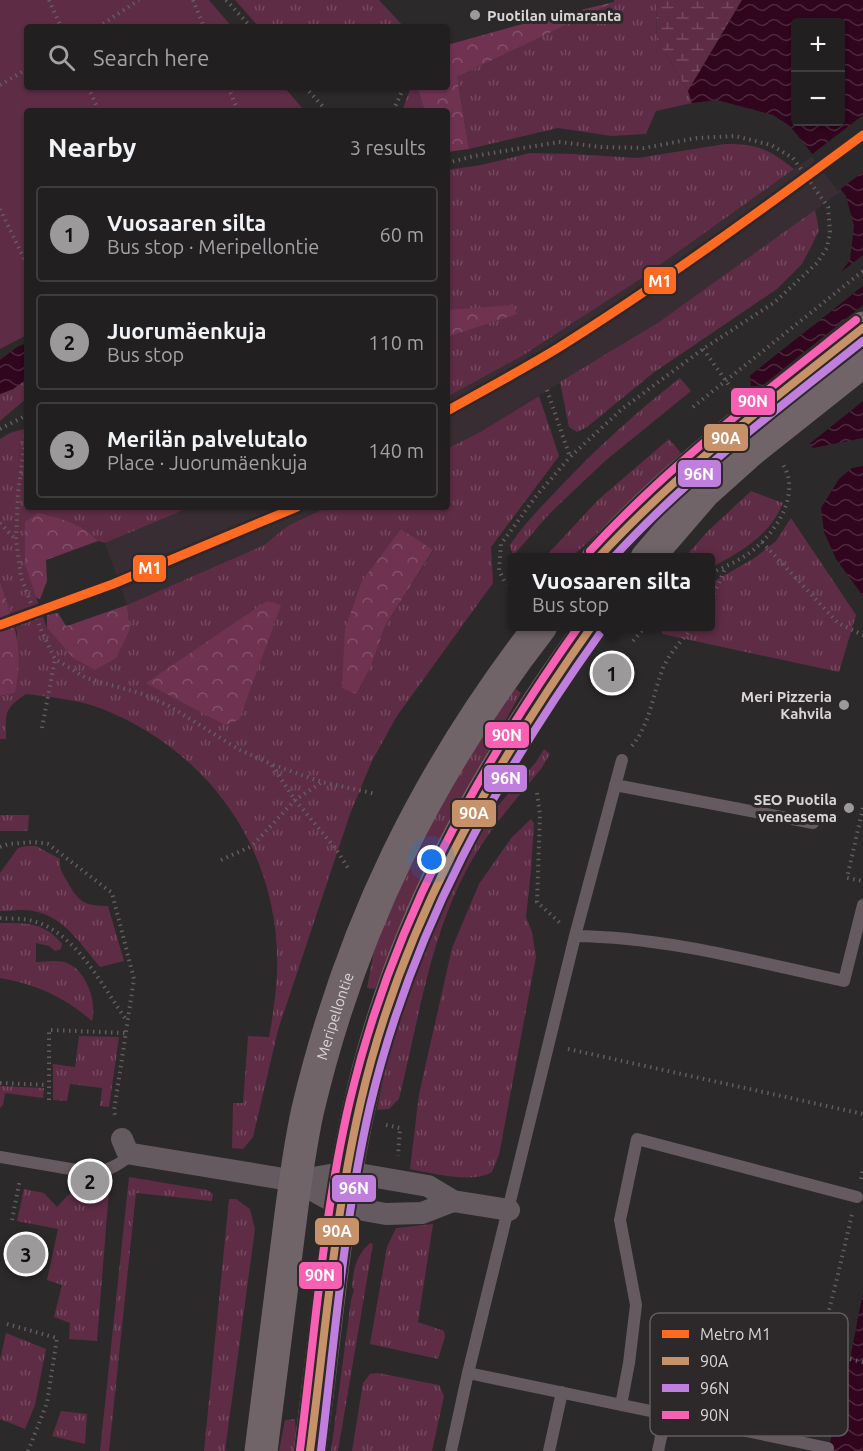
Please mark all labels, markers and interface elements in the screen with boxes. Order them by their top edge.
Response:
place label: Puotilan uimaranta [487,7,622,24]
marker: Puotilan uimaranta [468,8,482,22]
map controls [791,18,845,126]
button: + [791,18,845,72]
search box [24,24,450,90]
icon: search [45,41,78,74]
text: Search here [93,45,209,70]
button: − [791,72,845,126]
text: Nearby [48,133,136,162]
text: 3 results [350,136,426,159]
text: Vuosaaren silta [107,210,266,235]
text: 1 [64,223,75,246]
text: 60 m [380,223,424,246]
text: Bus stop · Meripellontie [107,235,319,258]
line badge: M1 [643,266,677,295]
text: M1 [648,272,672,290]
text: Juorumäenkuja [107,318,266,343]
text: 2 [64,331,75,354]
text: 110 m [368,331,424,354]
text: Bus stop [107,343,184,366]
line badge: 90N [730,387,776,416]
text: 90N [738,392,768,410]
line badge: 90A [703,423,749,452]
text: Merilän palvelutalo [107,426,308,451]
text: 90A [711,429,741,447]
text: 3 [64,439,75,462]
text: 140 m [368,439,424,462]
text: Place · Juorumäenkuja [107,451,307,474]
line badge: 96N [677,459,722,488]
text: 96N [684,465,714,483]
popup [508,553,715,631]
line badge: M1 [132,554,167,583]
text: M1 [138,559,162,577]
text: Vuosaaren silta [532,568,691,593]
text: Bus stop [532,593,609,616]
pin: 1 [592,650,632,696]
place label: Meri Pizzeria Kahvila [741,688,832,722]
marker: Meri Pizzeria Kahvila [837,698,851,712]
line badge: 90N [484,721,530,749]
text: 90N [492,726,522,744]
line badge: 96N [483,764,528,793]
text: 96N [491,769,521,787]
place label: SEO Puotila veneasema [754,791,837,825]
line badge: 90A [451,799,497,828]
marker: SEO Puotila veneasema [842,801,856,815]
text: 90A [459,804,489,822]
your location [417,845,446,874]
street label: Meripellontie [313,970,356,1062]
pin: 2 [70,1158,110,1204]
line badge: 96N [331,1174,377,1203]
text: 96N [339,1179,369,1197]
line badge: 90A [314,1217,360,1246]
text: 90A [322,1222,352,1240]
pin: 3 [6,1232,46,1276]
line badge: 90N [298,1261,343,1290]
text: 90N [305,1266,335,1284]
legend [650,1313,848,1436]
text: Metro M1 [700,1325,771,1343]
text: 90A [700,1352,729,1370]
text: 96N [700,1379,729,1397]
text: 90N [700,1406,729,1424]

